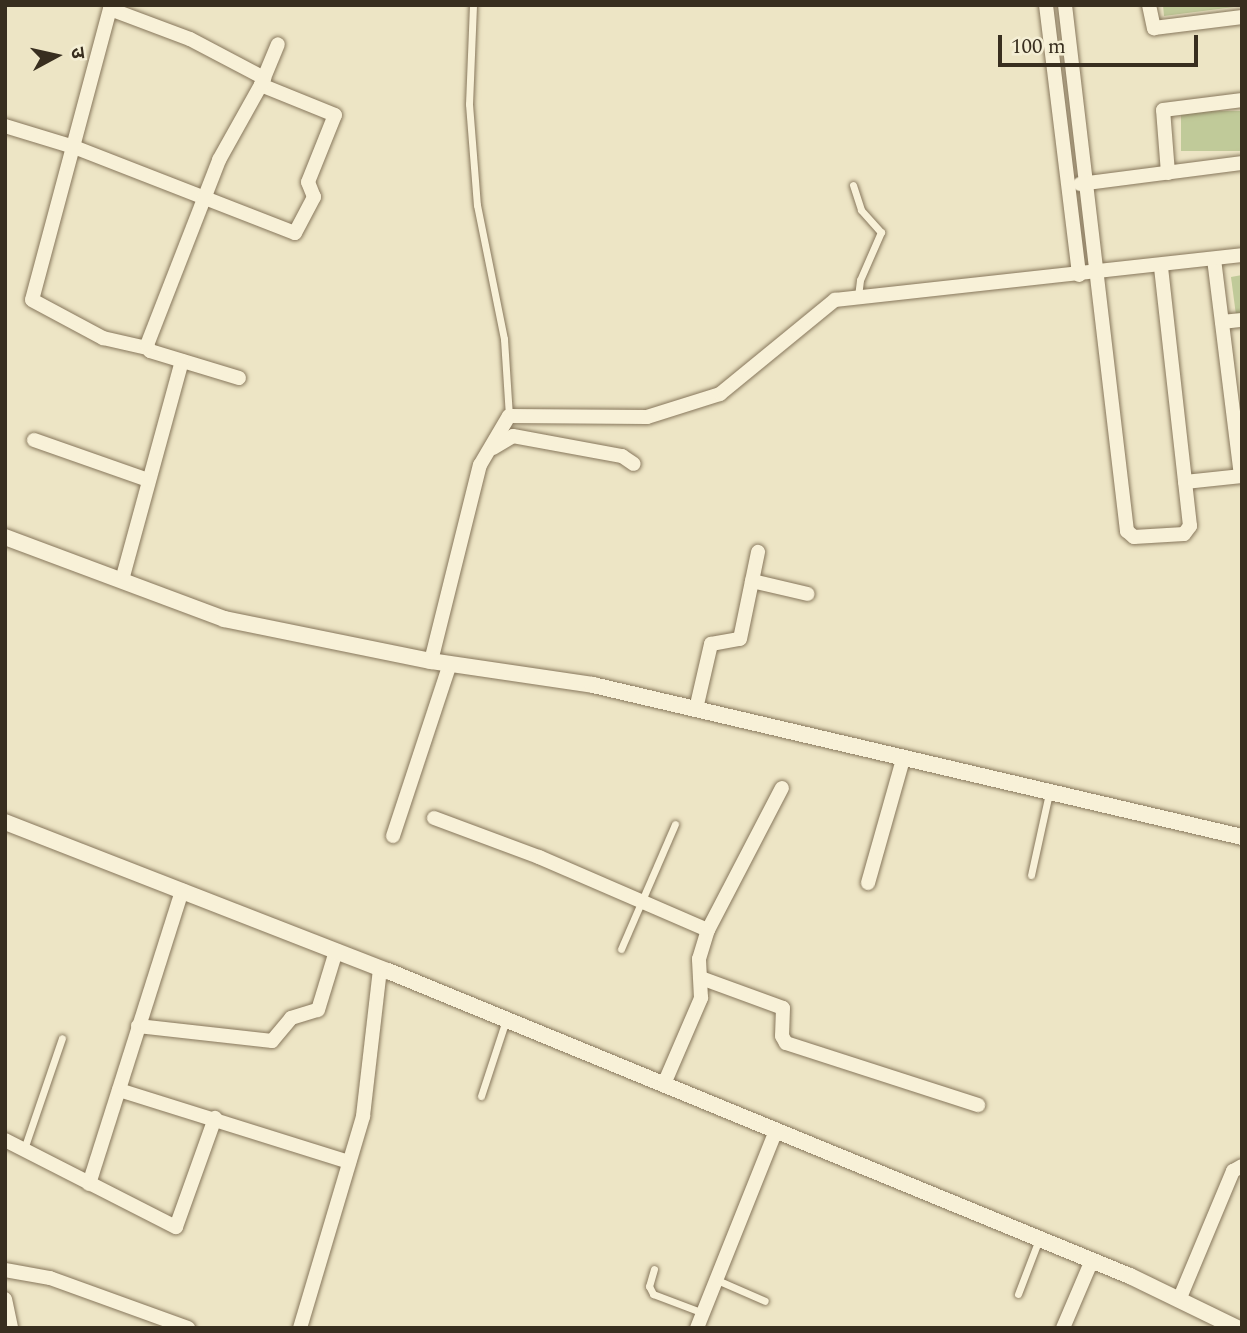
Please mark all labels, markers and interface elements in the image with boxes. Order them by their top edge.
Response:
north arrow [21,21,91,91]
scale bar [1002,21,1202,65]
text: 100 m [1011,31,1066,63]
text: उ [62,45,92,61]

